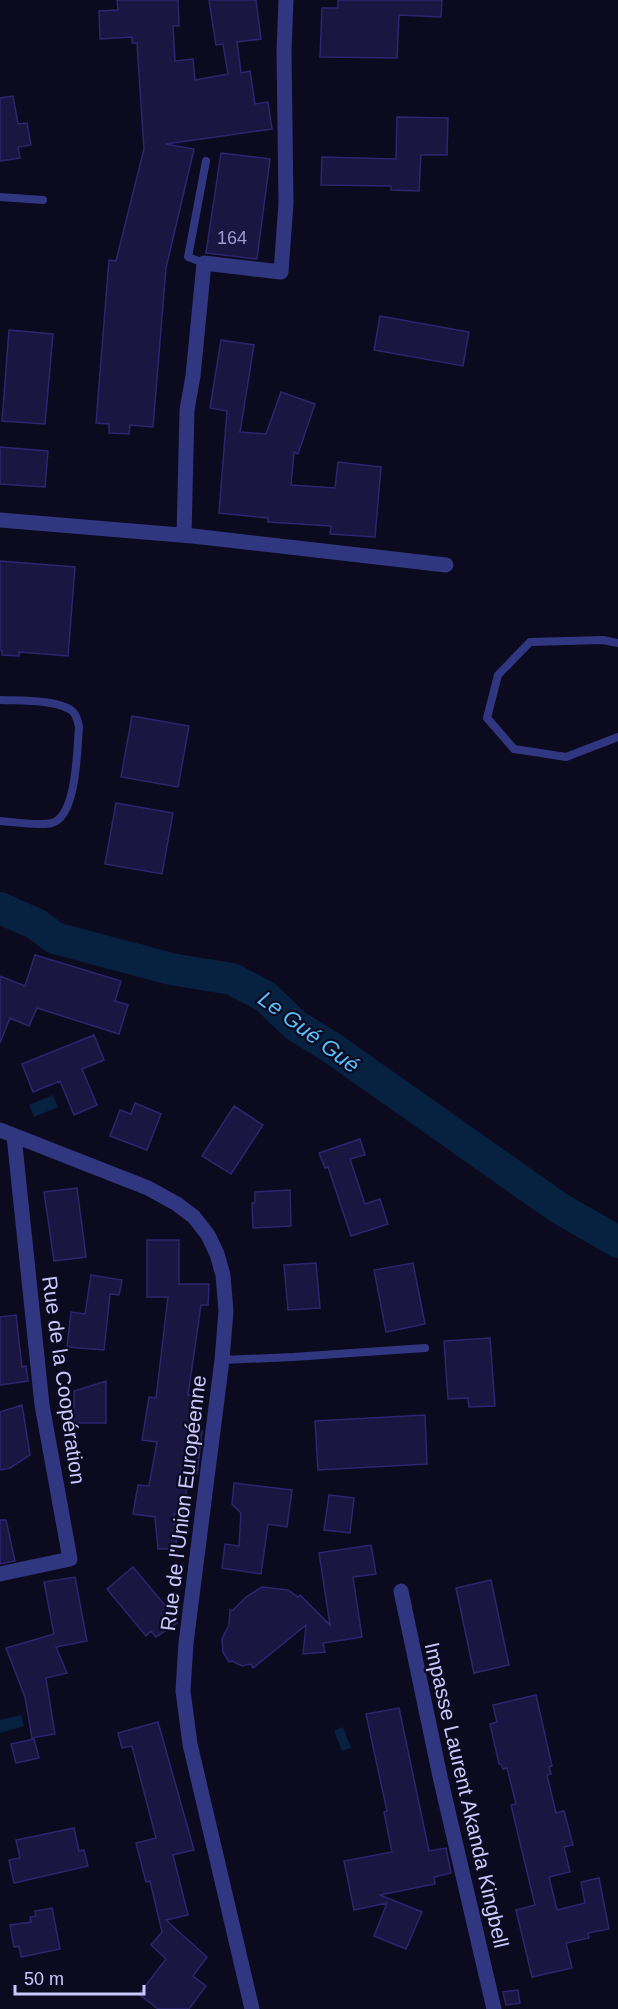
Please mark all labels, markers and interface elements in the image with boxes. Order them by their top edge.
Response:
house number: 164 [217,228,247,248]
water label: Le Gué Gué [254,986,364,1078]
street label: Rue de la Coopération [38,1274,90,1486]
street label: Rue de l'Union Européenne [156,1374,210,1632]
street label: Impasse Laurent Akanda Kingbell [421,1640,513,1950]
scale bar [15,1958,144,1996]
text: 50 m [24,1969,64,1989]

